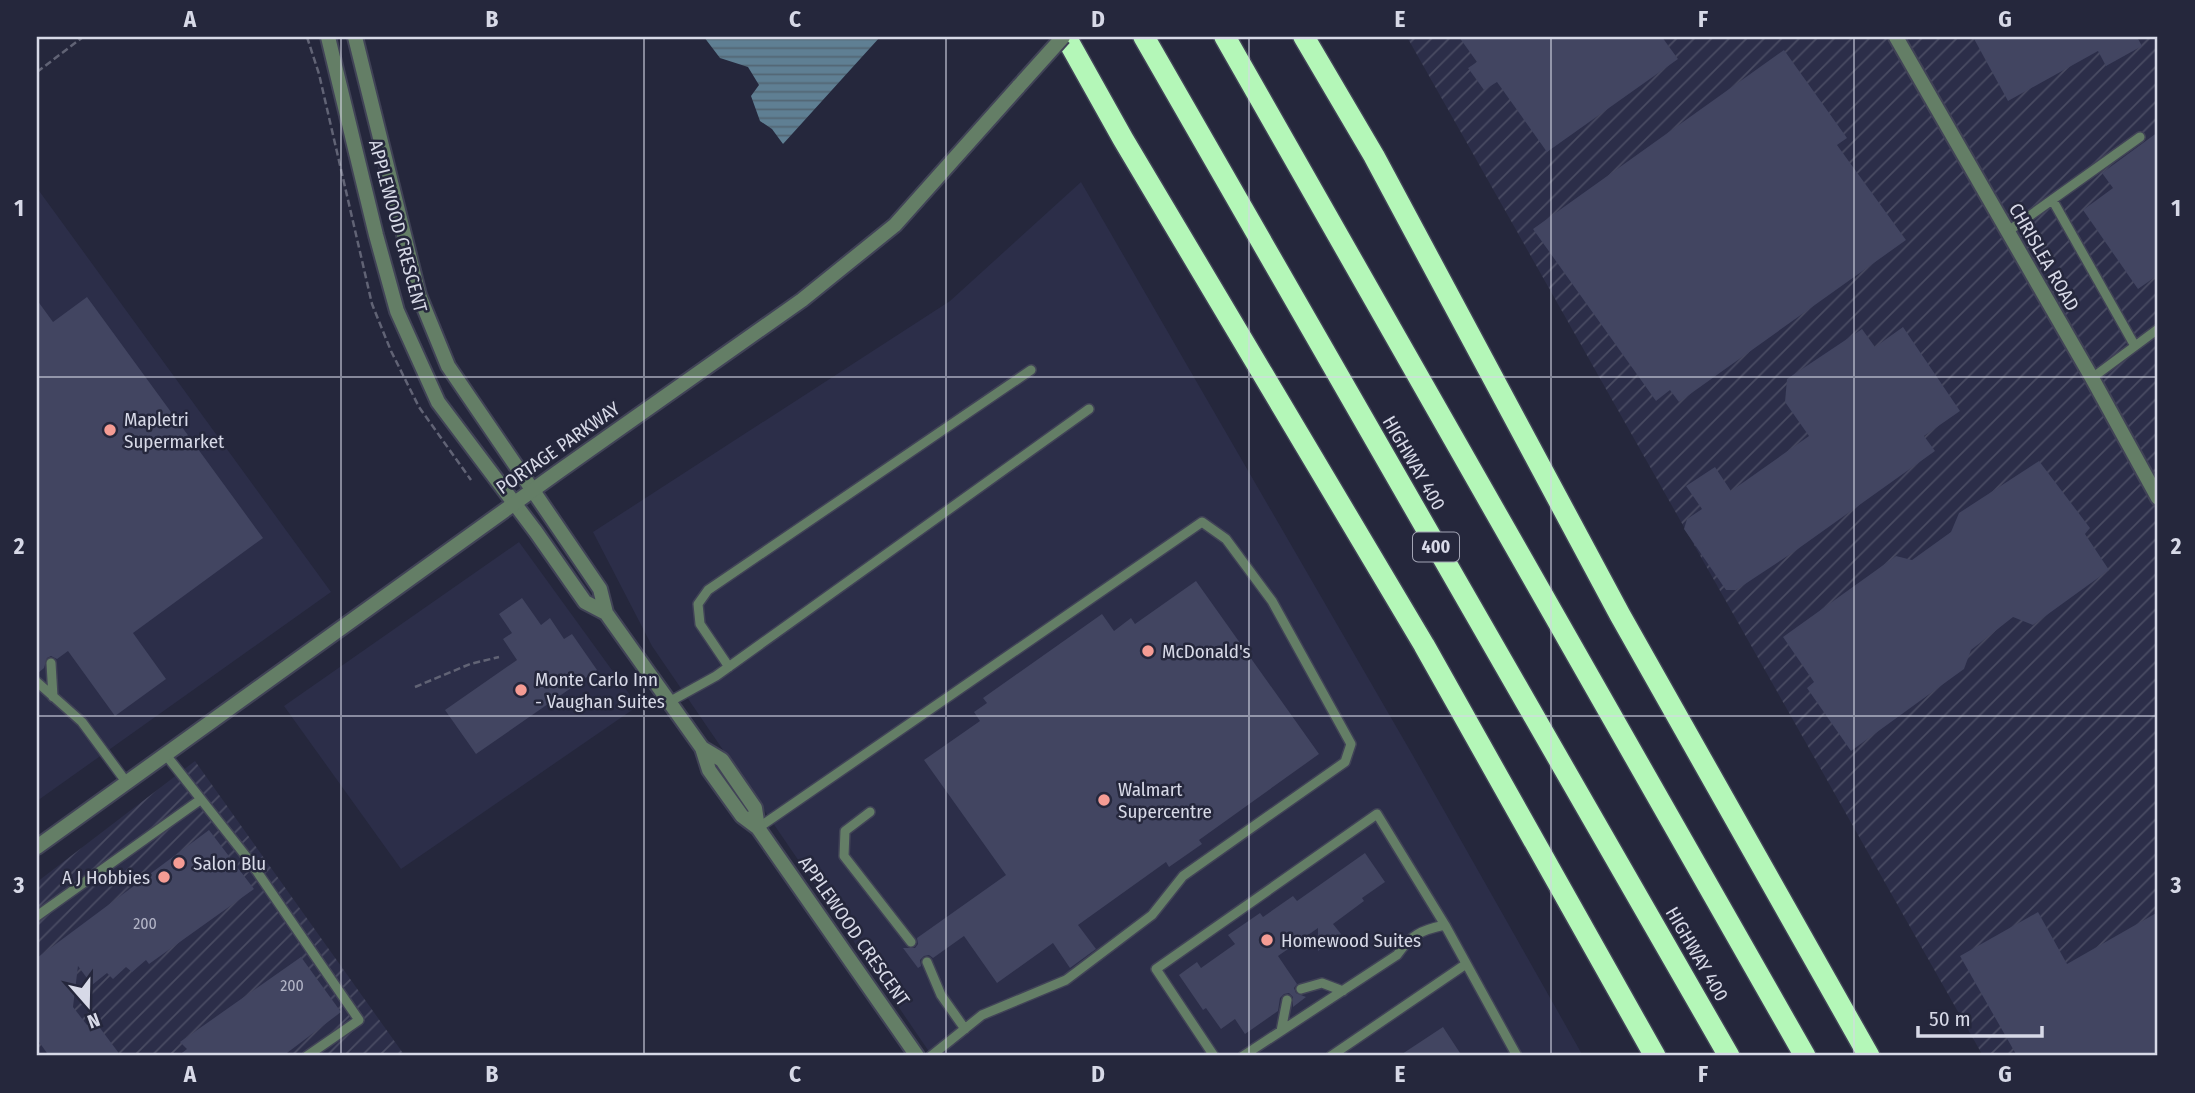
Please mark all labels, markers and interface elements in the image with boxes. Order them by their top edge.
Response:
text: A [183,5,197,33]
text: B [486,5,499,33]
text: C [789,5,801,33]
text: D [1091,5,1105,33]
text: E [1395,5,1406,33]
text: F [1698,5,1708,33]
text: G [1998,5,2012,33]
street label: APPLEWOOD CRESCENT [364,137,432,315]
text: 1 [14,194,24,222]
text: 1 [2171,194,2181,222]
street label: CHRISLEA ROAD [2004,199,2084,315]
street label: PORTAGE PARKWAY [492,396,625,499]
place label: Mapletri Supermarket [124,408,225,453]
street label: HIGHWAY 400 [1378,412,1450,514]
marker: Mapletri Supermarket [102,422,118,438]
text: 2 [13,532,25,560]
road number: 400 [1413,532,1459,562]
text: 2 [2170,532,2182,560]
place label: McDonald's [1162,640,1251,663]
marker: McDonald's [1140,643,1156,659]
place label: Monte Carlo Inn - Vaughan Suites [535,668,665,713]
marker: Monte Carlo Inn - Vaughan Suites [513,682,529,698]
place label: Walmart Supercentre [1118,778,1212,823]
marker: Walmart Supercentre [1096,792,1112,808]
place label: Salon Blu [193,852,266,875]
street label: APPLEWOOD CRESCENT [794,852,915,1011]
marker: Salon Blu [171,855,187,871]
place label: A J Hobbies [62,866,150,889]
marker: A J Hobbies [156,869,172,885]
text: 3 [13,871,25,899]
text: 3 [2170,871,2182,899]
street label: HIGHWAY 400 [1661,903,1733,1005]
house number: 200 [133,914,157,933]
place label: Homewood Suites [1281,929,1421,952]
marker: Homewood Suites [1259,932,1275,948]
north arrow [52,970,122,1040]
house number: 200 [280,976,304,995]
scale bar [1918,995,2043,1039]
text: 50 m [1929,1006,1971,1032]
text: N [84,1008,103,1033]
text: A [183,1060,197,1088]
text: B [486,1060,499,1088]
text: C [789,1060,801,1088]
text: D [1091,1060,1105,1088]
text: E [1395,1060,1406,1088]
text: F [1698,1060,1708,1088]
text: G [1998,1060,2012,1088]

